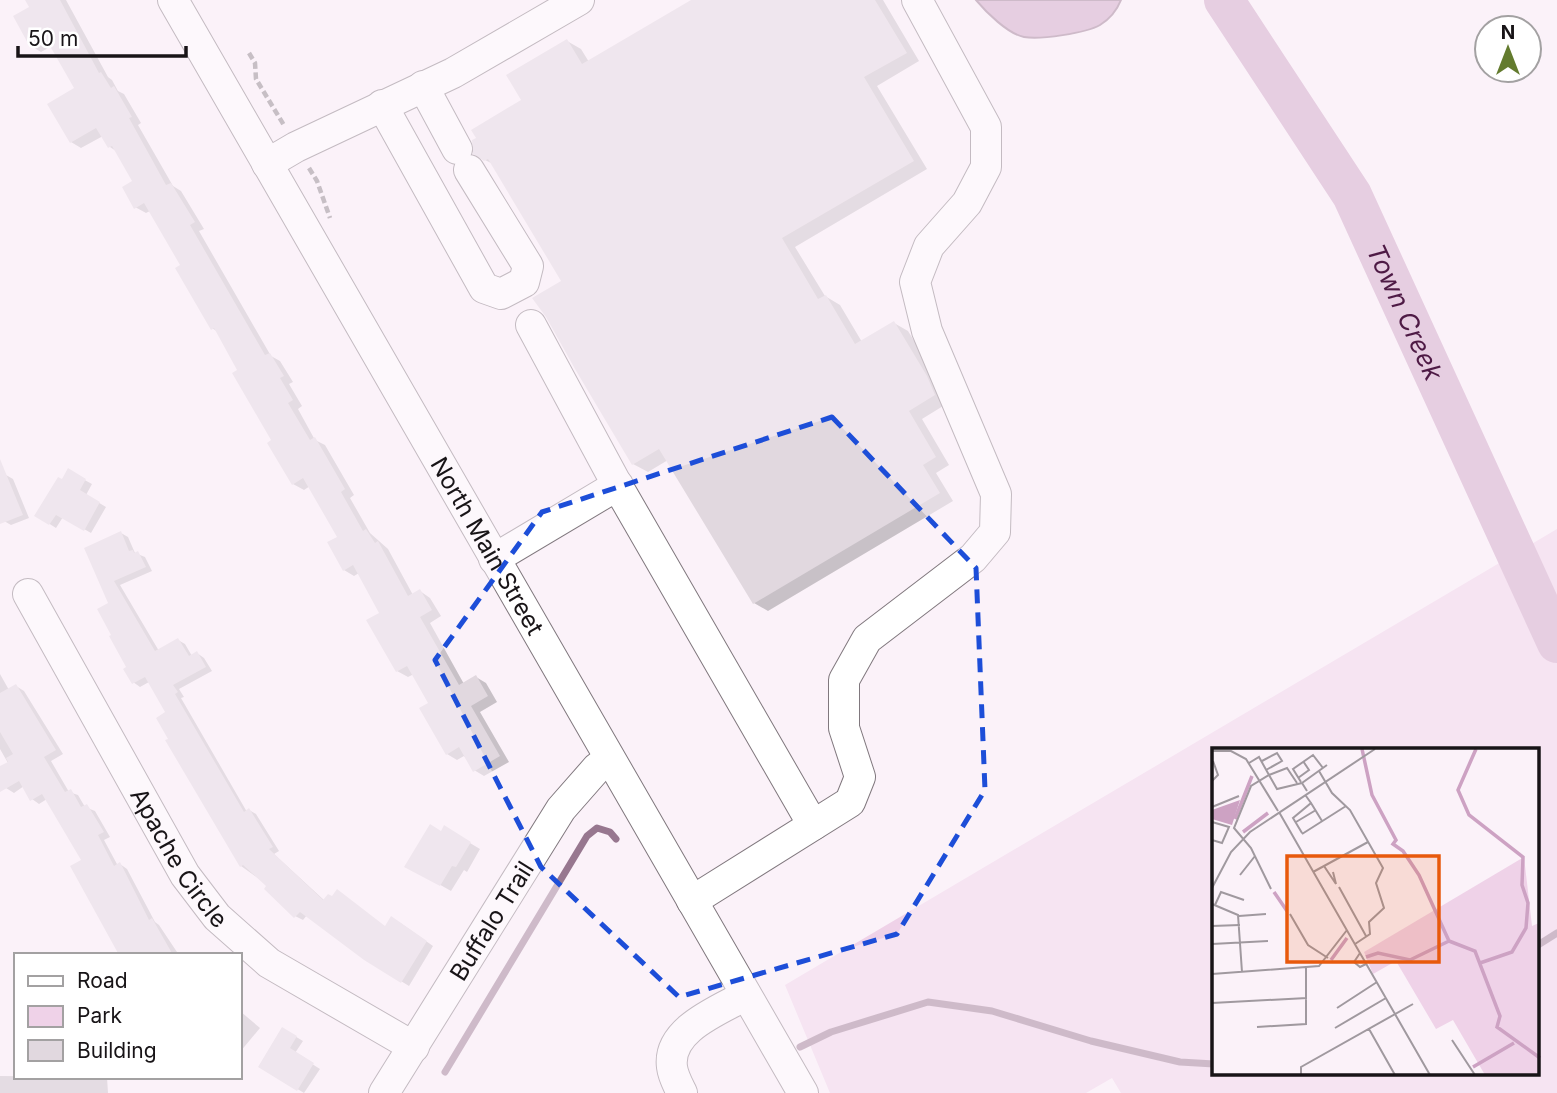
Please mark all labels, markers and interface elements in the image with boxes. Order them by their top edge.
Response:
scale bar [18,14,186,58]
north arrow [1473,14,1543,84]
text: N [1501,21,1515,44]
text: 50 m [28,26,78,51]
water label: Town Creek [1361,239,1450,386]
street label: North Main Street [425,452,550,640]
inset map [1212,748,1540,1076]
street label: Apache Circle [125,783,233,934]
street label: Buffalo Trail [443,856,539,986]
legend [14,953,242,1079]
text: Road [77,968,128,993]
text: Park [77,1003,122,1028]
text: Building [77,1038,157,1063]

